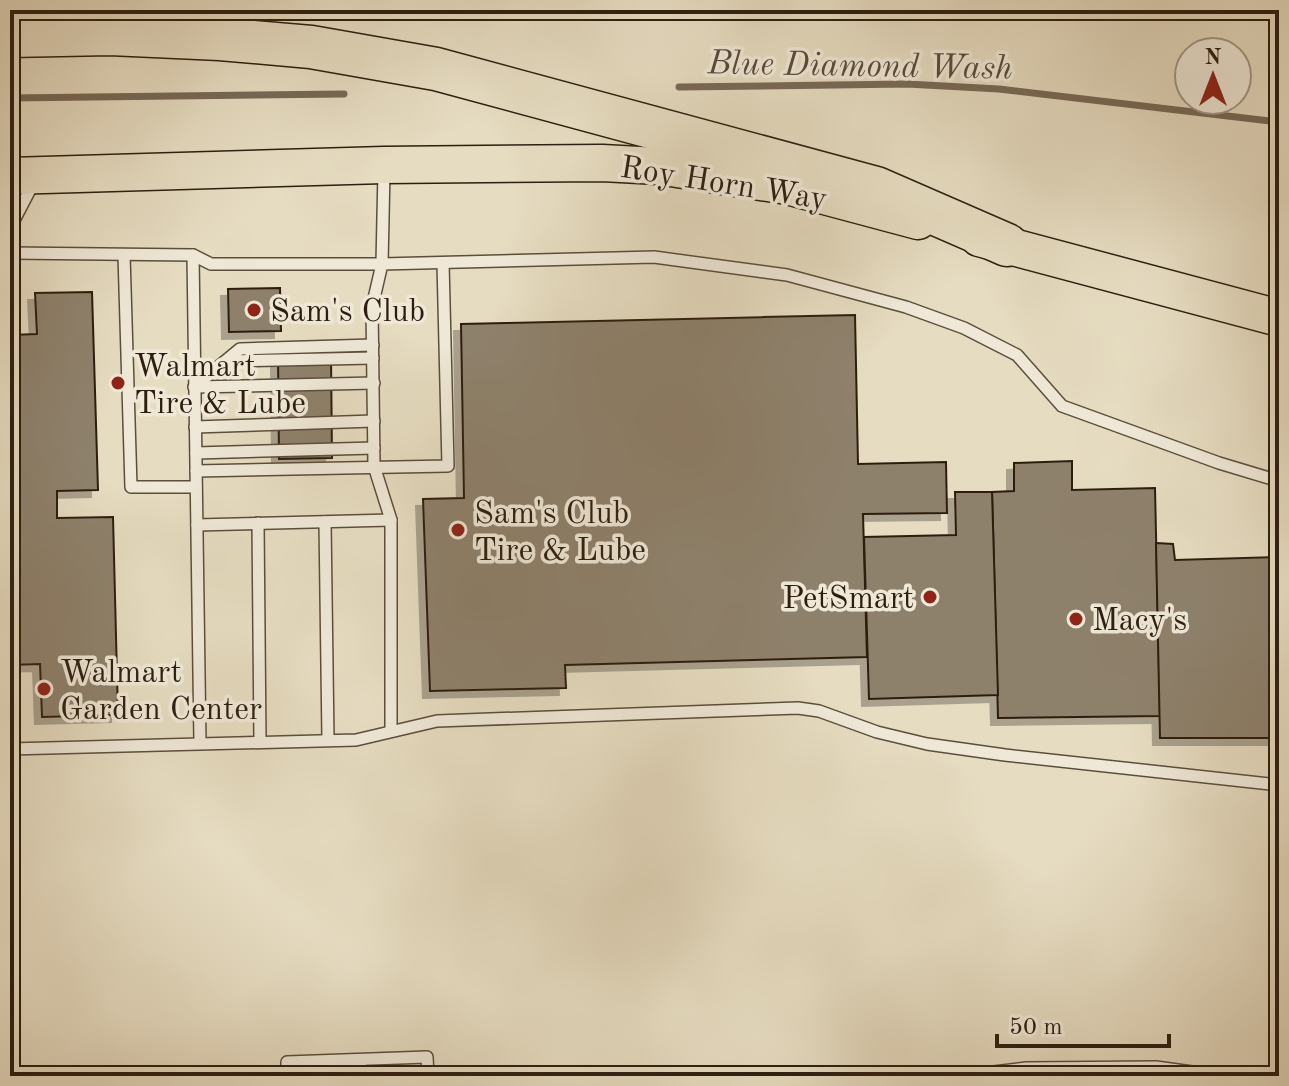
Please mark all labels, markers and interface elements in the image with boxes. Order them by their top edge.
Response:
north arrow [1173,36,1253,116]
water label: Blue Diamond Wash [706,47,1013,87]
text: N [1205,47,1222,69]
street label: Roy Horn Way [618,153,829,217]
place label: Sam's Club [270,297,425,329]
marker: Sam's Club [245,301,263,319]
place label: Walmart Tire & Lube [134,352,306,421]
marker: Walmart Tire & Lube [109,374,127,392]
place label: Sam's Club Tire & Lube [474,499,646,568]
marker: Sam's Club Tire & Lube [449,521,467,539]
place label: PetSmart [783,584,914,616]
marker: PetSmart [921,588,939,606]
place label: Macy's [1092,606,1187,638]
marker: Macy's [1067,610,1085,628]
place label: Walmart Garden Center [60,658,262,727]
marker: Walmart Garden Center [35,680,53,698]
scale bar [997,998,1169,1048]
text: 50 m [1009,1016,1063,1040]

